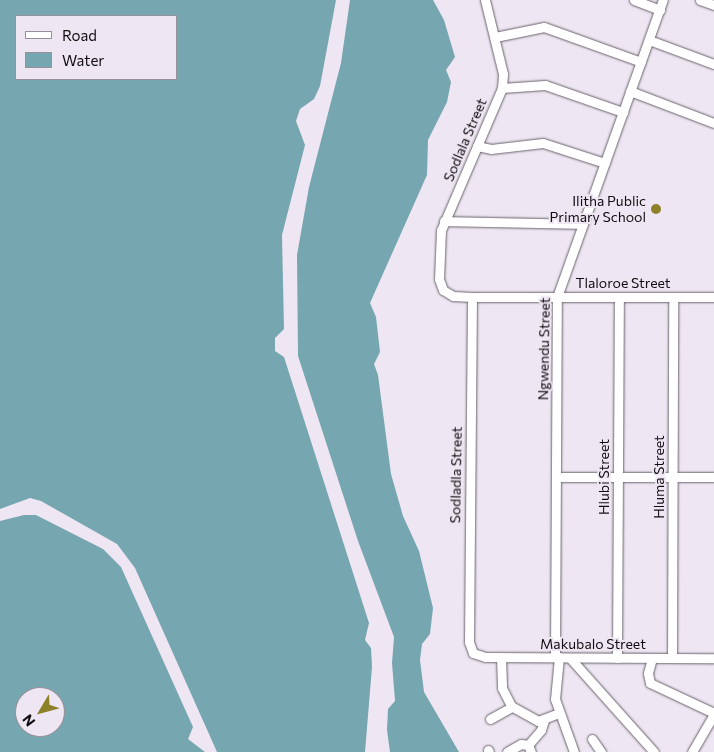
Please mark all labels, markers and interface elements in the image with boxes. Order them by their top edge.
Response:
legend [15,15,178,80]
text: Road [62,26,97,44]
text: Water [62,51,104,69]
street label: Sodlala Street [440,96,490,184]
place label: Ilitha Public Primary School [550,193,646,226]
marker: Ilitha Public Primary School [650,203,662,215]
street label: Tlaloroe Street [575,275,671,291]
street label: Ngwendu Street [535,298,553,400]
street label: Sodladla Street [447,426,465,524]
street label: Hluma Street [651,435,667,519]
street label: Hlubi Street [596,439,612,515]
street label: Makubalo Street [540,636,646,652]
north arrow [15,687,65,737]
text: N [18,711,38,730]

